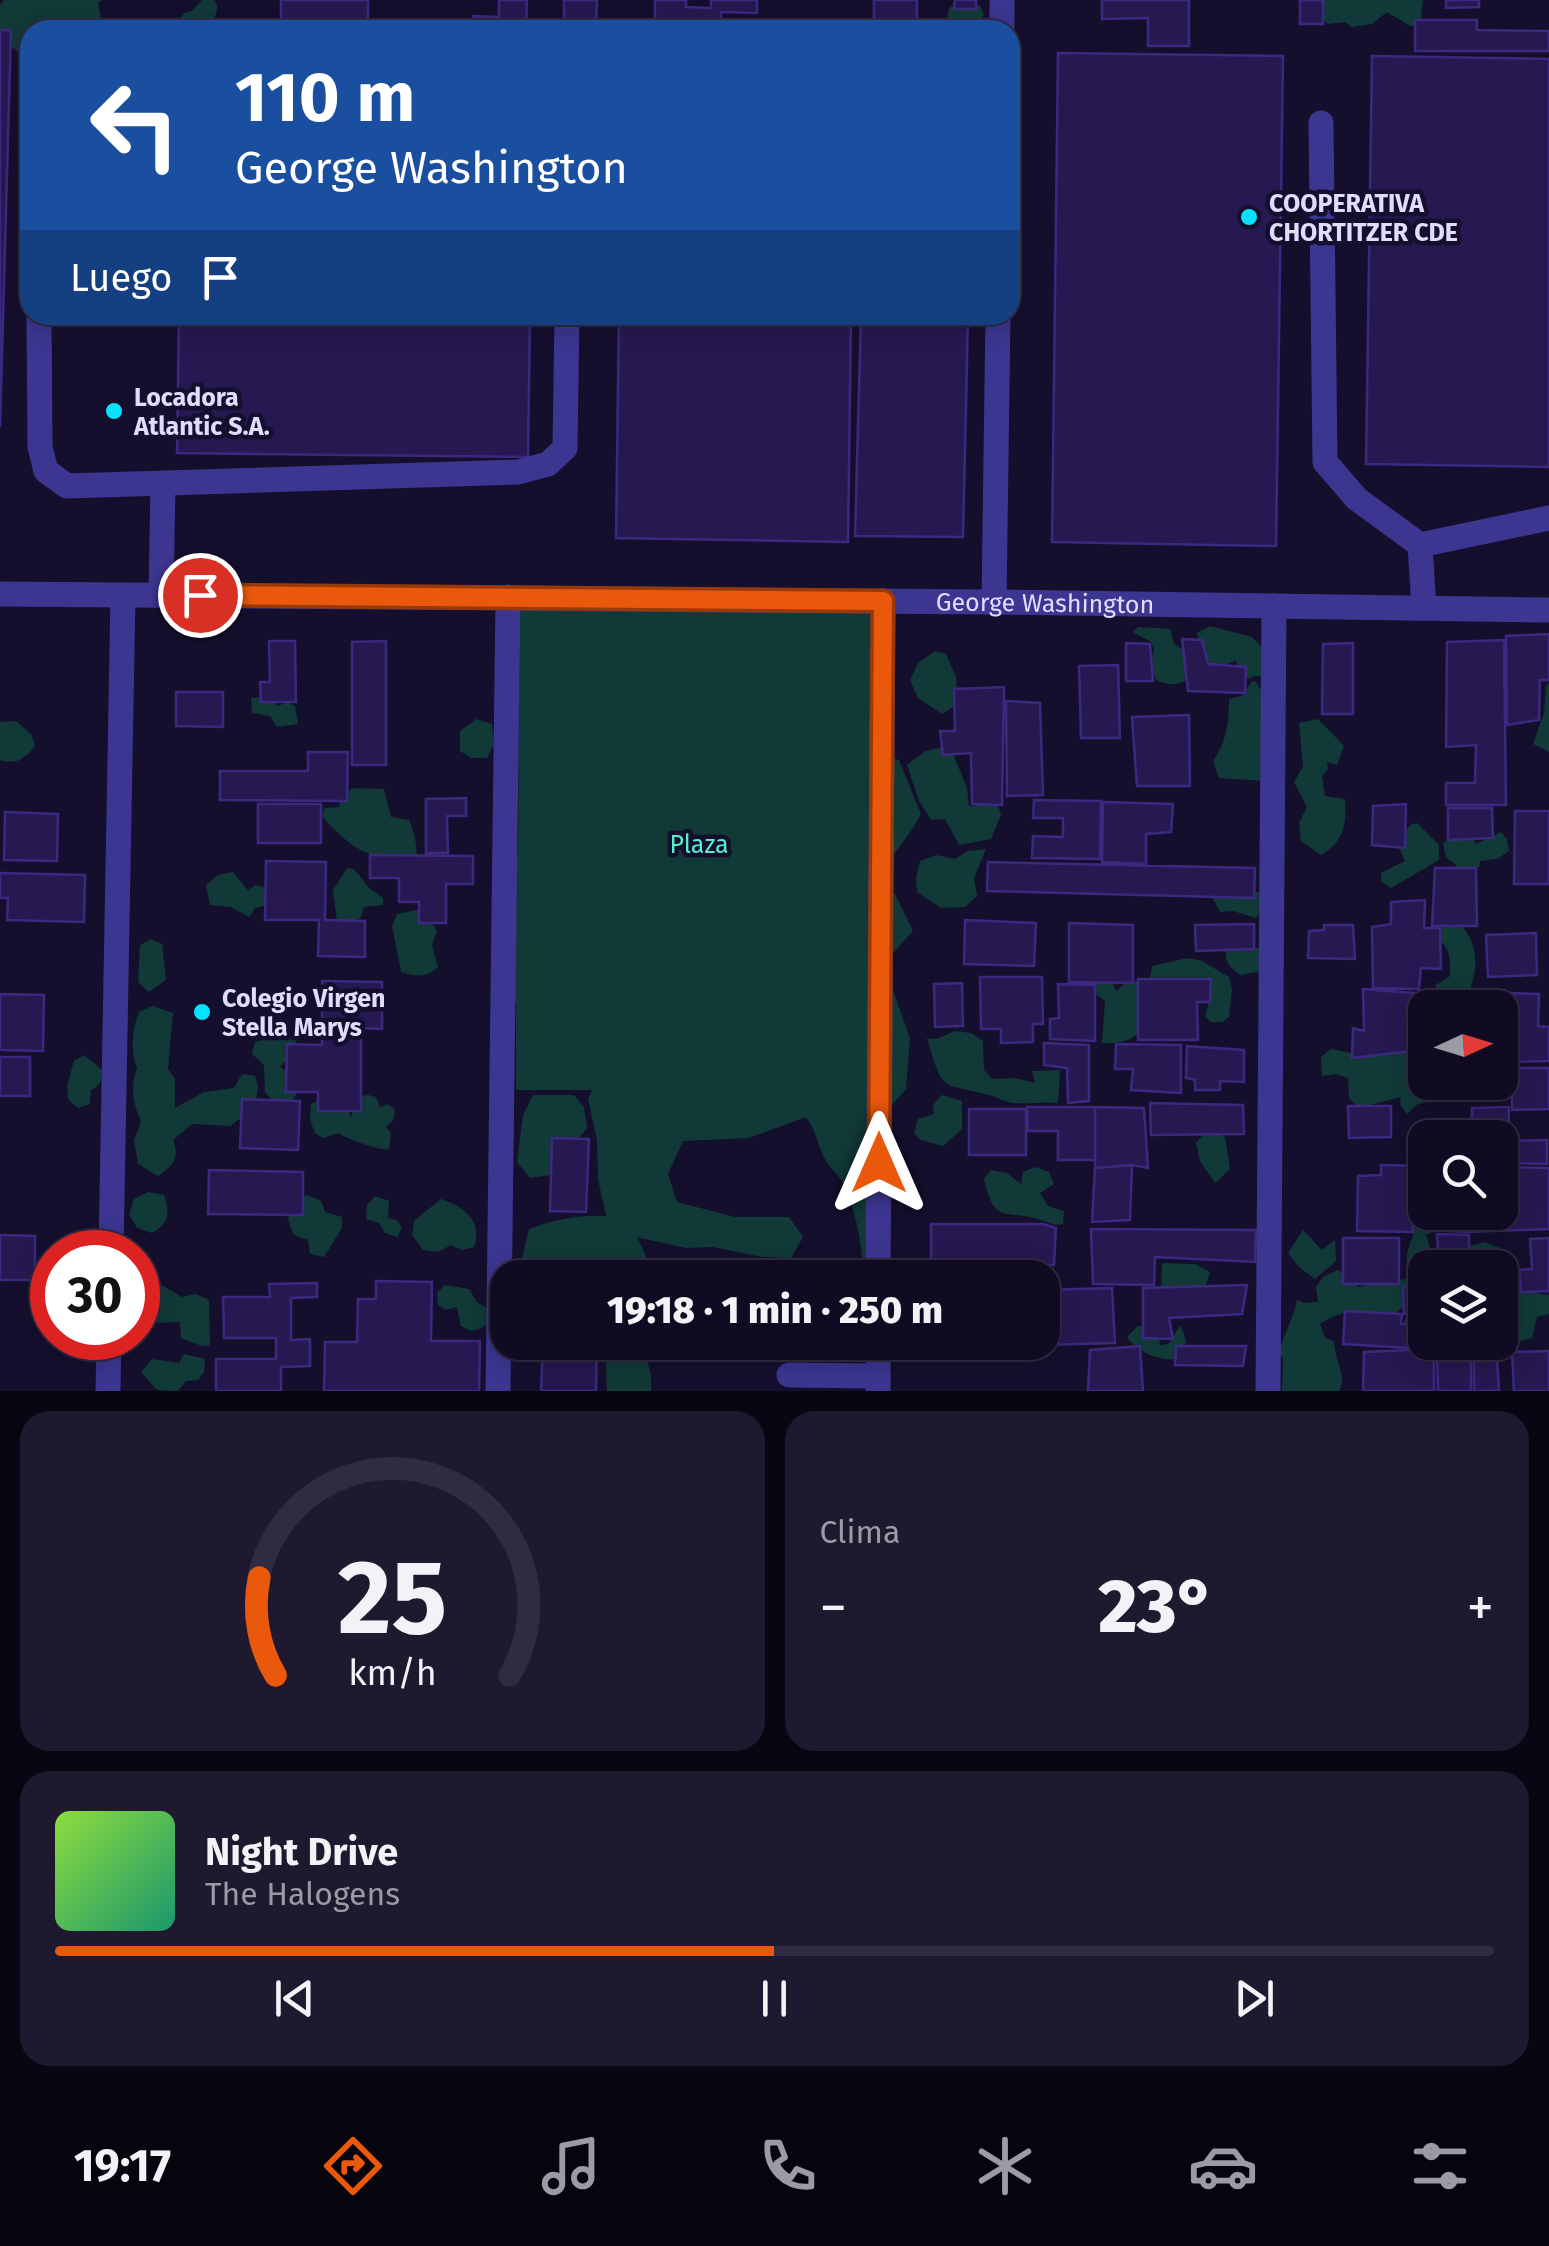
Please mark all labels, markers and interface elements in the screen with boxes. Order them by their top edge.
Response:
text: 110 m [235,56,415,140]
icon: left [70,60,200,190]
text: George Washington [235,141,628,195]
place label: COOPERATIVA CHORTITZER CDE [1269,189,1458,248]
marker: COOPERATIVA CHORTITZER CDE [1238,206,1260,228]
icon: arrive [193,250,248,305]
text: Luego [70,255,173,301]
place label: Locadora Atlantic S.A. [133,383,270,442]
marker: Locadora Atlantic S.A. [103,400,125,422]
pin [158,553,243,638]
icon: arrive [173,568,228,623]
street label: George Washington [936,588,1154,620]
park label: Plaza [669,830,729,860]
place label: Colegio Virgen Stella Marys [222,984,385,1043]
north arrow [1408,990,1518,1100]
map controls [1408,990,1518,1360]
marker: Colegio Virgen Stella Marys [191,1001,213,1023]
position arrow [827,1111,931,1215]
button: search [1408,1120,1518,1230]
speed limit sign: 30 [30,1230,160,1360]
button: layers [1408,1250,1518,1360]
text: 19:18 · 1 min · 250 m [607,1287,943,1333]
text: Clima [820,1513,900,1551]
text: 25 [337,1536,447,1661]
text: 23° [1098,1562,1215,1652]
text: − [820,1575,847,1641]
text: + [1467,1575,1494,1641]
text: km/h [348,1652,436,1694]
text: Night Drive [205,1829,398,1875]
text: The Halogens [205,1875,400,1913]
icon: previous [267,1971,322,2026]
icon: pause [747,1971,802,2026]
icon: next [1227,1971,1282,2026]
icon: directions [318,2131,388,2201]
icon: music [536,2131,606,2201]
icon: phone [753,2131,823,2201]
icon: climate [970,2131,1040,2201]
icon: car [1188,2131,1258,2201]
icon: filters [1405,2131,1475,2201]
text: 19:17 [74,2139,171,2193]

